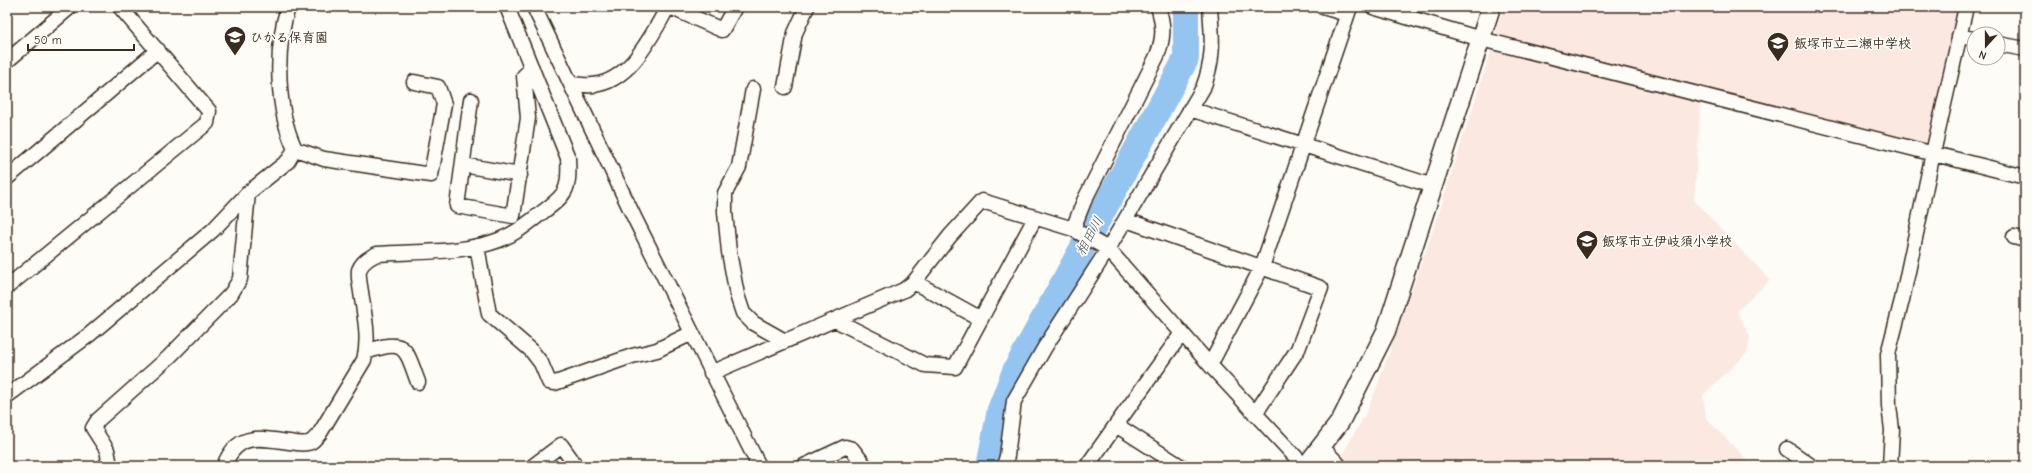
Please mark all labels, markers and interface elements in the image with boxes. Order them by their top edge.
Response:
school or university icon: ひかる保育園 [222,24,248,57]
scale bar [28,26,134,52]
north arrow [1966,26,2006,66]
place label: ひかる保育園 [250,30,328,45]
school or university icon: 飯塚市立二瀬中学校 [1765,30,1791,63]
text: 50 m [34,33,62,47]
place label: 飯塚市立二瀬中学校 [1794,36,1911,51]
text: N [1977,48,1988,62]
water label: 相田川 [1072,214,1107,259]
school or university icon: 飯塚市立伊岐須小学校 [1574,228,1600,261]
place label: 飯塚市立伊岐須小学校 [1602,234,1732,249]

